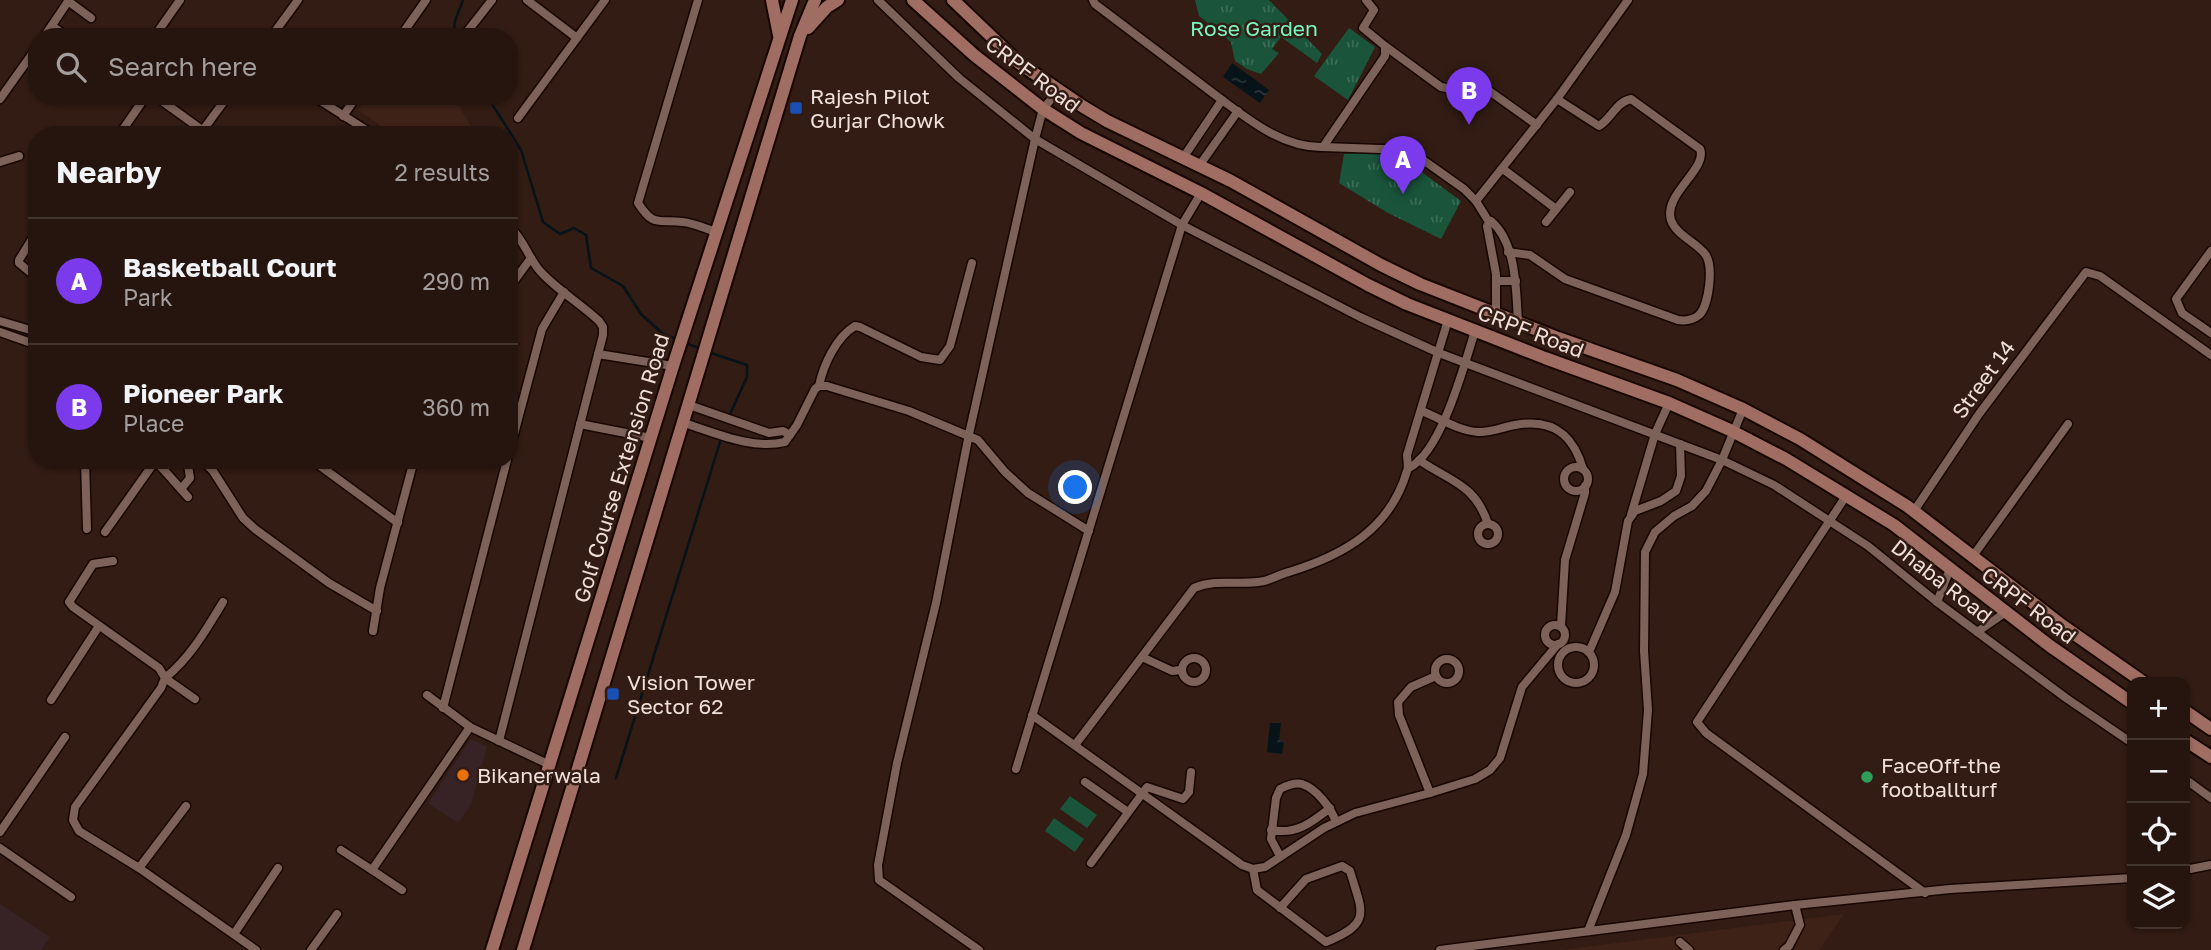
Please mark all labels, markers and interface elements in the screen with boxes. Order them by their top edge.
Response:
park label: Rose Garden [1190,15,1318,41]
search box [28,28,518,105]
street label: CRPF Road [981,30,1085,118]
icon: search [52,48,90,86]
text: Search here [108,51,257,82]
pin: B [1446,67,1492,125]
place label: Rajesh Pilot Gurjar Chowk [810,83,945,133]
marker: Rajesh Pilot Gurjar Chowk [788,100,804,116]
pin: A [1380,136,1426,194]
text: Nearby [56,154,161,190]
text: 2 results [394,158,490,186]
text: Basketball Court [123,252,337,283]
text: A [71,267,87,295]
text: 290 m [422,267,490,295]
text: Park [123,283,173,311]
street label: CRPF Road [1474,299,1588,363]
street label: Golf Course Extension Road [568,330,674,606]
street label: Street 14 [1946,335,2020,423]
text: Pioneer Park [123,378,284,409]
text: B [71,393,87,421]
text: 360 m [422,393,490,421]
text: Place [123,409,184,437]
your location [1058,470,1092,504]
street label: Dhaba Road [1886,534,1998,628]
street label: CRPF Road [1977,561,2081,649]
place label: Vision Tower Sector 62 [627,669,755,719]
map controls [2127,677,2190,929]
button: + [2127,677,2190,740]
marker: Vision Tower Sector 62 [605,686,621,702]
button: − [2127,740,2190,803]
place label: FaceOff-the footballturf [1881,752,2001,802]
place label: Bikanerwala [477,762,601,788]
marker: Bikanerwala [455,767,471,783]
marker: FaceOff-the footballturf [1859,769,1875,785]
button: locate [2127,803,2190,866]
button: layers [2127,866,2190,929]

